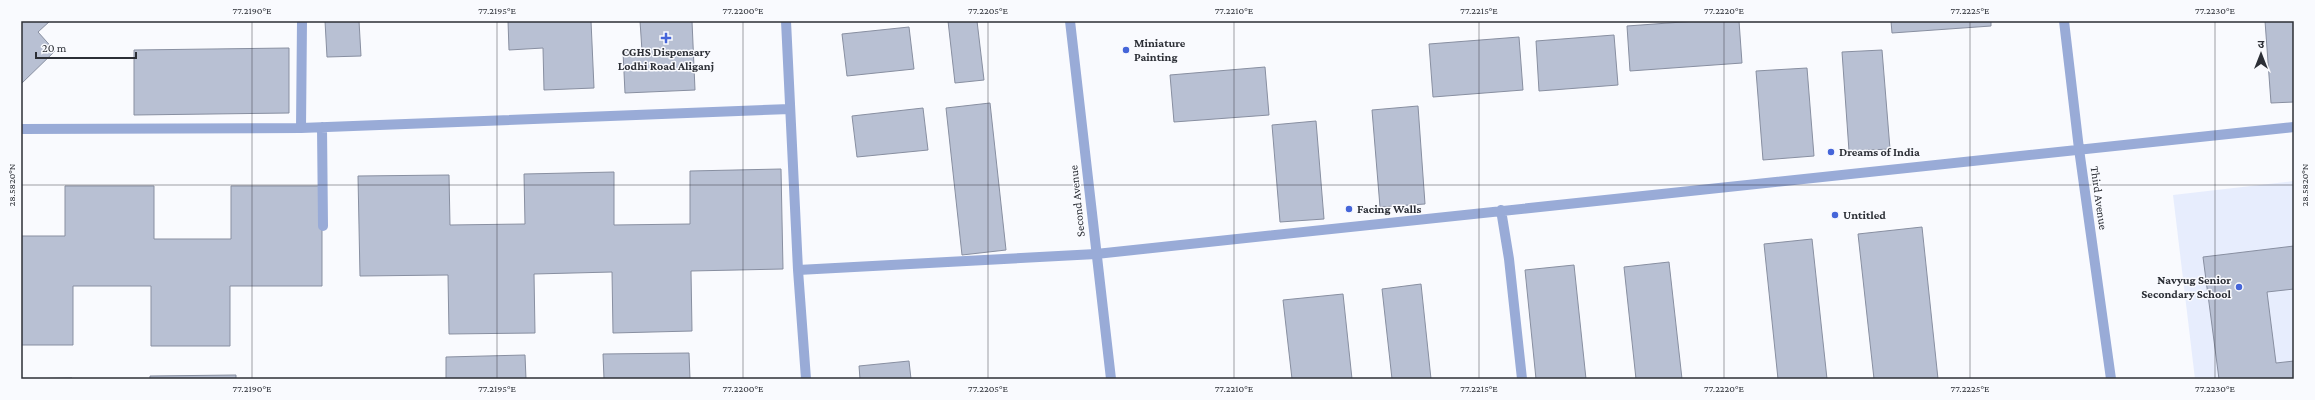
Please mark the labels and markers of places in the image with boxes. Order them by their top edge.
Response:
marker: CGHS Dispensary Lodhi Road Aliganj [660,32,672,44]
place label: Miniature Painting [1134,36,1186,64]
place label: CGHS Dispensary Lodhi Road Aliganj [618,45,714,73]
marker: Miniature Painting [1121,45,1131,55]
place label: Dreams of India [1839,145,1920,159]
marker: Dreams of India [1826,147,1836,157]
place label: Facing Walls [1357,202,1422,216]
marker: Facing Walls [1344,204,1354,214]
place label: Untitled [1843,208,1886,222]
marker: Untitled [1830,210,1840,220]
place label: Navyug Senior Secondary School [2141,273,2232,301]
marker: Navyug Senior Secondary School [2234,282,2244,292]

